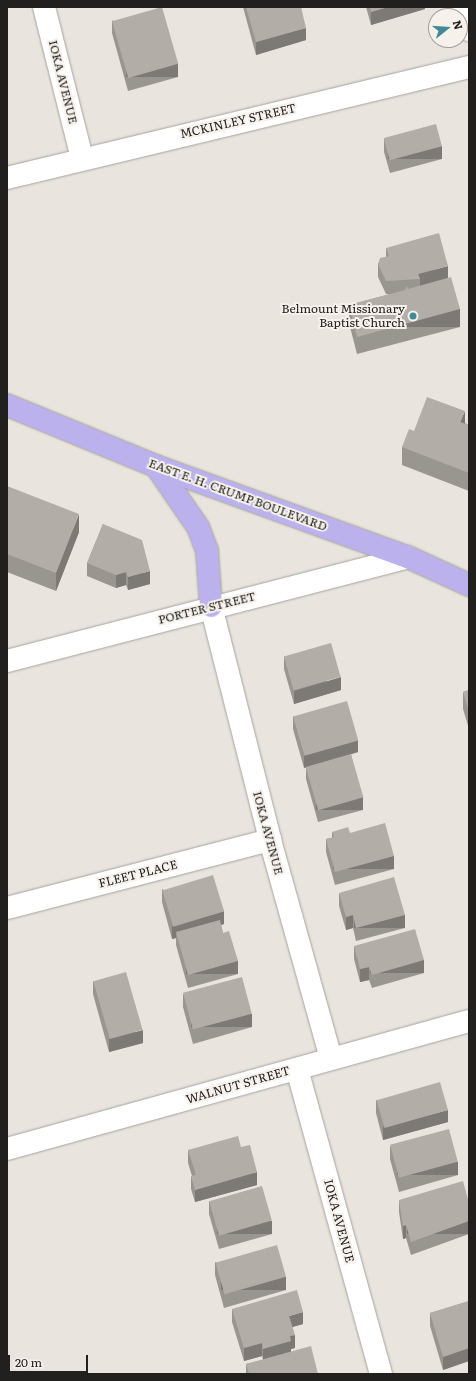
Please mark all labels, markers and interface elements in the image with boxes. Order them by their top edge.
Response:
north arrow [428,8,468,48]
text: N [450,18,468,32]
street label: IOKA AVENUE [46,39,80,125]
street label: MCKINLEY STREET [179,101,297,141]
place label: Belmount Missionary Baptist Church [282,302,405,330]
marker: Belmount Missionary Baptist Church [408,311,418,321]
street label: EAST E. H. CRUMP BOULEVARD [147,456,329,534]
street label: PORTER STREET [157,589,257,627]
street label: IOKA AVENUE [250,790,286,876]
street label: FLEET PLACE [97,857,179,891]
street label: WALNUT STREET [184,1063,292,1107]
street label: IOKA AVENUE [321,1178,357,1264]
scale bar [10,1347,90,1373]
text: 20 m [15,1353,42,1371]

